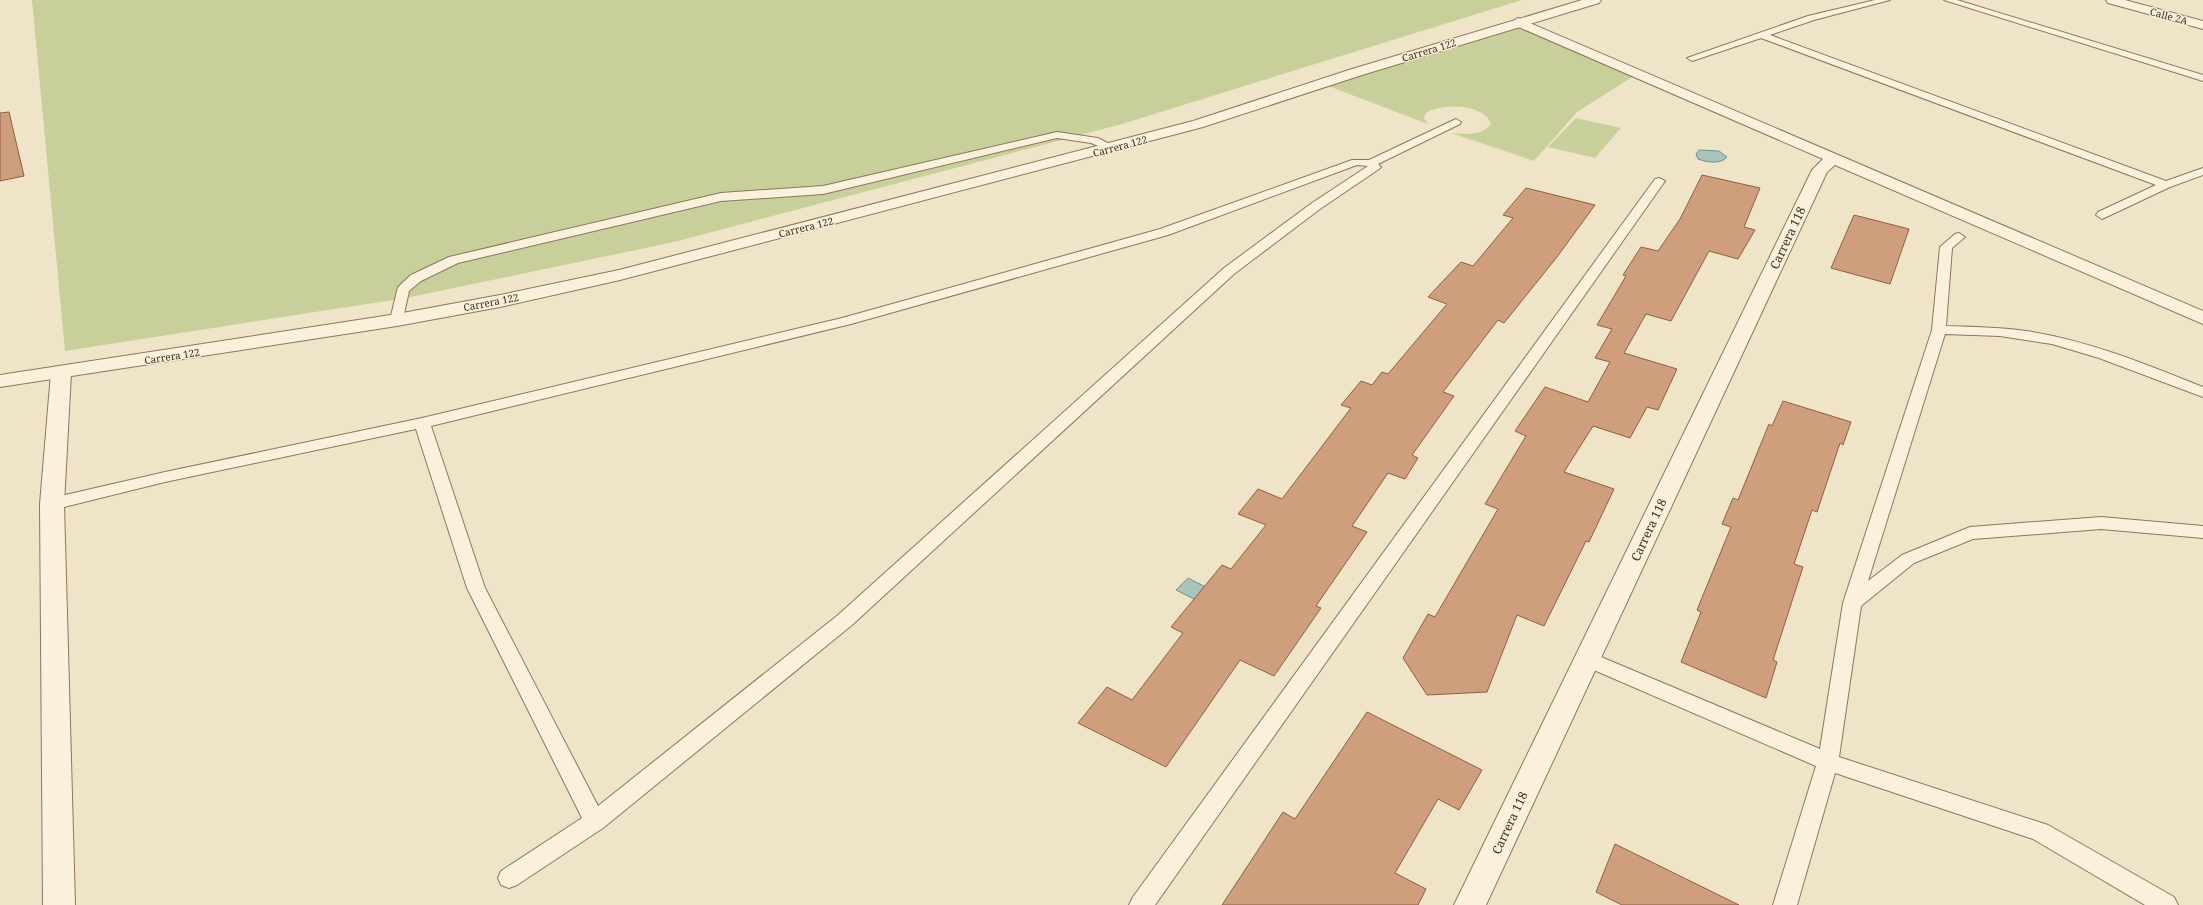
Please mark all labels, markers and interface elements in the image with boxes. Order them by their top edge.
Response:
street label: Calle 2A [2149,4,2190,28]
street label: Carrera 122 [1400,35,1458,65]
street label: Carrera 122 [1091,132,1149,160]
street label: Carrera 118 [1766,203,1810,272]
street label: Carrera 122 [777,213,835,241]
street label: Carrera 122 [462,290,520,314]
street label: Carrera 122 [143,345,201,367]
street label: Carrera 118 [1627,495,1671,564]
street label: Carrera 118 [1488,788,1532,857]

